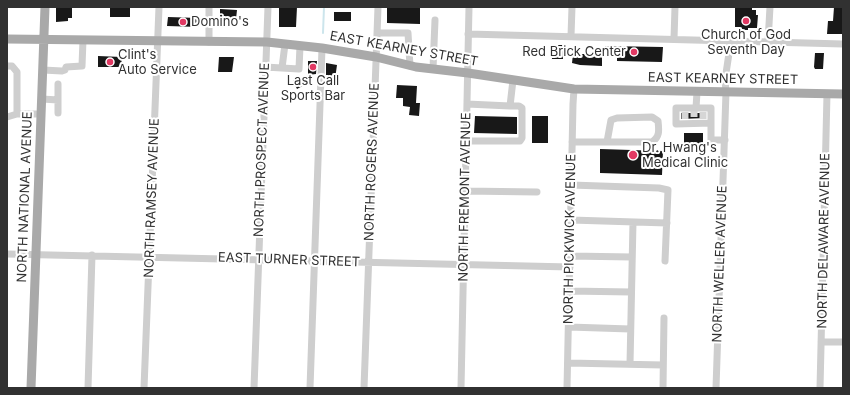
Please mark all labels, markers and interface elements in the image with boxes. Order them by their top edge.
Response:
place label: Domino's [191,14,249,30]
marker: Church of God Seventh Day [741,16,751,26]
marker: Domino's [178,17,188,27]
place label: Church of God Seventh Day [701,27,791,58]
street label: EAST KEARNEY STREET [329,28,479,70]
place label: Red Brick Center [522,44,626,60]
place label: Clint's Auto Service [118,47,197,78]
marker: Red Brick Center [629,47,639,57]
marker: Clint's Auto Service [105,57,115,67]
street label: NORTH PROSPECT AVENUE [251,62,273,238]
marker: Last Call Sports Bar [308,62,318,72]
street label: EAST KEARNEY STREET [648,70,798,88]
place label: Last Call Sports Bar [281,73,345,104]
street label: NORTH ROGERS AVENUE [361,83,383,241]
street label: NORTH NATIONAL AVENUE [14,111,36,283]
street label: NORTH FREMONT AVENUE [456,112,474,282]
street label: NORTH RAMSEY AVENUE [141,118,163,278]
place label: Dr. Hwang's Medical Clinic [642,140,728,171]
marker: Dr. Hwang's Medical Clinic [627,149,639,161]
street label: NORTH DELAWARE AVENUE [815,153,833,329]
street label: NORTH PICKWICK AVENUE [561,154,579,324]
street label: NORTH WELLER AVENUE [709,185,731,343]
street label: EAST TURNER STREET [218,250,360,270]

